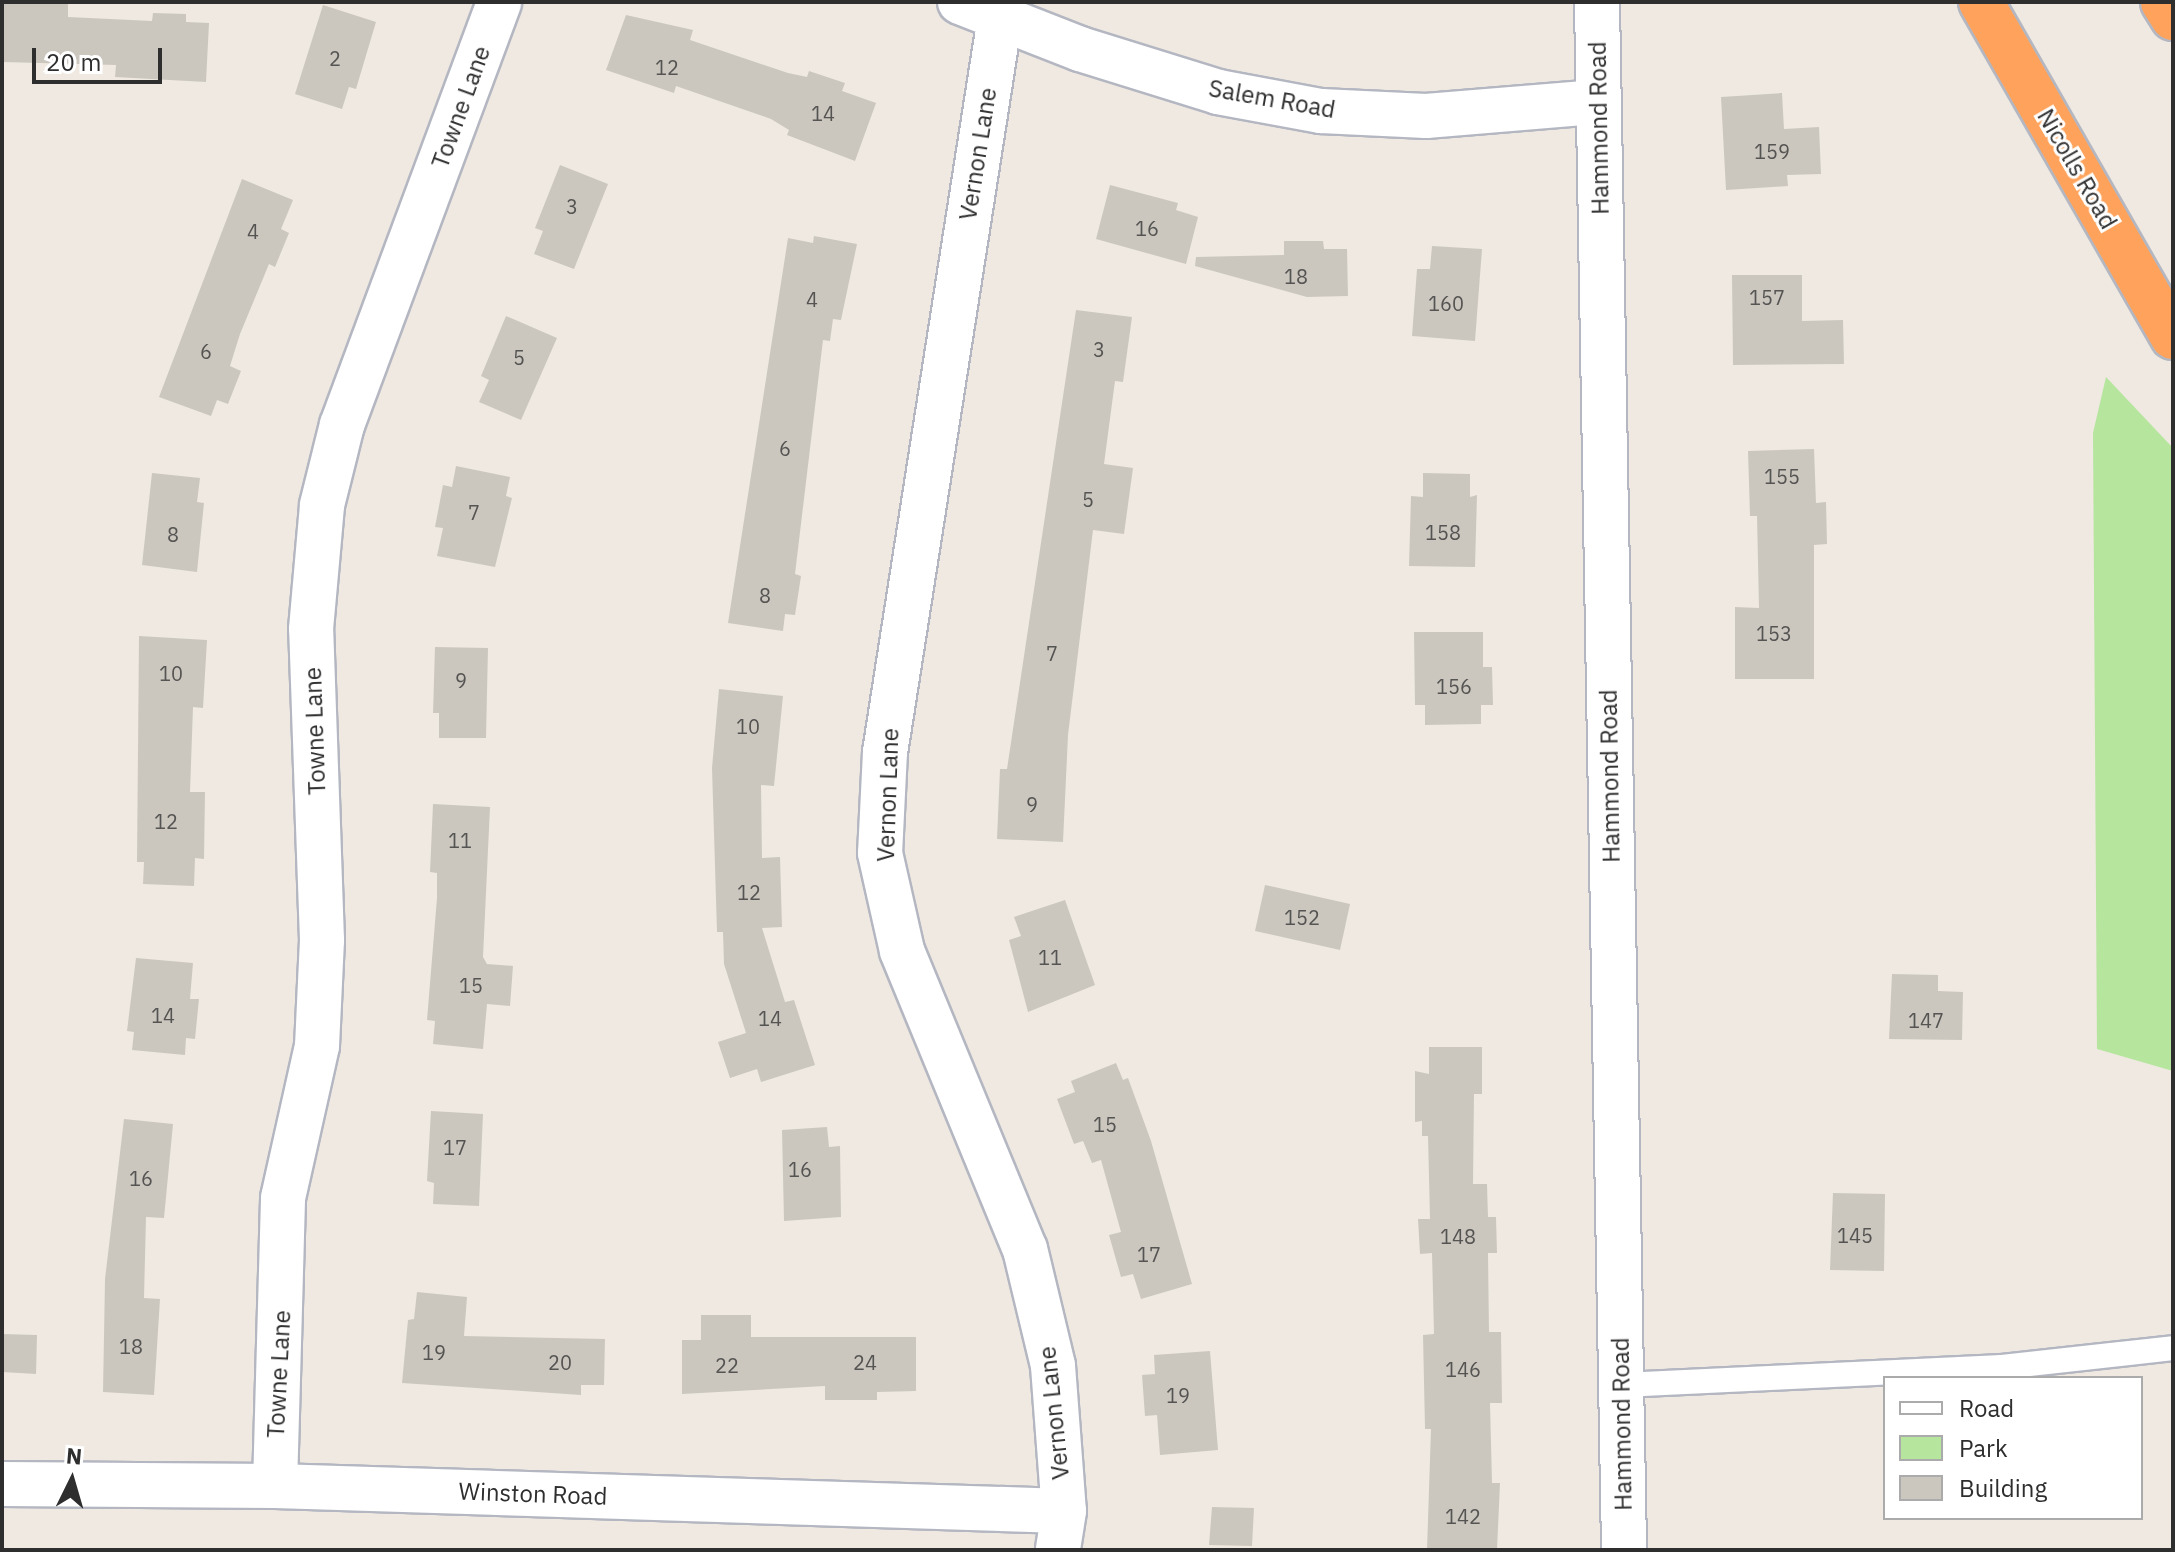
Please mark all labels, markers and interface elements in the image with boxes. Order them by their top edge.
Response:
scale bar [36,32,166,82]
street label: Hammond Road [1583,41,1615,215]
street label: Towne Lane [426,42,496,172]
text: 20 m [46,46,101,78]
house number: 2 [329,46,341,70]
house number: 12 [655,55,679,79]
street label: Salem Road [1206,74,1338,124]
street label: Vernon Lane [953,86,1003,222]
house number: 14 [811,101,835,125]
street label: Nicolls Road [2031,104,2123,234]
house number: 159 [1754,139,1790,163]
house number: 3 [566,194,578,218]
house number: 16 [1135,216,1159,240]
house number: 4 [247,219,259,243]
house number: 18 [1284,264,1308,288]
house number: 157 [1749,285,1785,309]
house number: 4 [806,287,818,311]
house number: 160 [1428,291,1464,315]
house number: 3 [1093,337,1105,361]
house number: 6 [200,339,212,363]
house number: 5 [513,345,525,369]
house number: 6 [779,436,791,460]
house number: 155 [1764,464,1800,488]
house number: 5 [1082,487,1094,511]
house number: 7 [468,500,480,524]
house number: 158 [1425,520,1461,544]
house number: 8 [167,522,179,546]
house number: 8 [759,583,771,607]
house number: 153 [1756,621,1792,645]
house number: 7 [1046,641,1058,665]
house number: 10 [159,661,183,685]
street label: Towne Lane [298,667,332,795]
house number: 9 [455,668,467,692]
house number: 156 [1436,674,1472,698]
street label: Hammond Road [1594,689,1626,863]
house number: 10 [736,714,760,738]
street label: Vernon Lane [871,728,905,862]
house number: 9 [1026,792,1038,816]
house number: 12 [154,809,178,833]
house number: 11 [448,828,472,852]
house number: 12 [737,880,761,904]
house number: 152 [1284,905,1320,929]
house number: 11 [1038,945,1062,969]
house number: 15 [459,973,483,997]
house number: 14 [151,1003,175,1027]
house number: 14 [758,1006,782,1030]
house number: 147 [1908,1008,1944,1032]
house number: 15 [1093,1112,1117,1136]
house number: 17 [443,1135,467,1159]
house number: 16 [788,1157,812,1181]
house number: 16 [129,1166,153,1190]
house number: 145 [1837,1223,1873,1247]
house number: 148 [1440,1224,1476,1248]
house number: 17 [1137,1242,1161,1266]
street label: Towne Lane [261,1309,297,1439]
house number: 18 [119,1334,143,1358]
street label: Hammond Road [1606,1337,1638,1511]
house number: 19 [422,1340,446,1364]
street label: Vernon Lane [1033,1345,1075,1481]
house number: 20 [548,1350,572,1374]
house number: 24 [853,1350,877,1374]
house number: 22 [715,1353,739,1377]
house number: 146 [1445,1357,1481,1381]
legend [1883,1376,2143,1520]
house number: 19 [1166,1383,1190,1407]
text: Road [1959,1392,2014,1424]
text: Park [1959,1432,2008,1464]
north arrow [32,1440,112,1520]
text: N [65,1440,83,1471]
text: Building [1959,1472,2047,1504]
street label: Winston Road [458,1477,608,1511]
house number: 142 [1445,1504,1481,1528]

